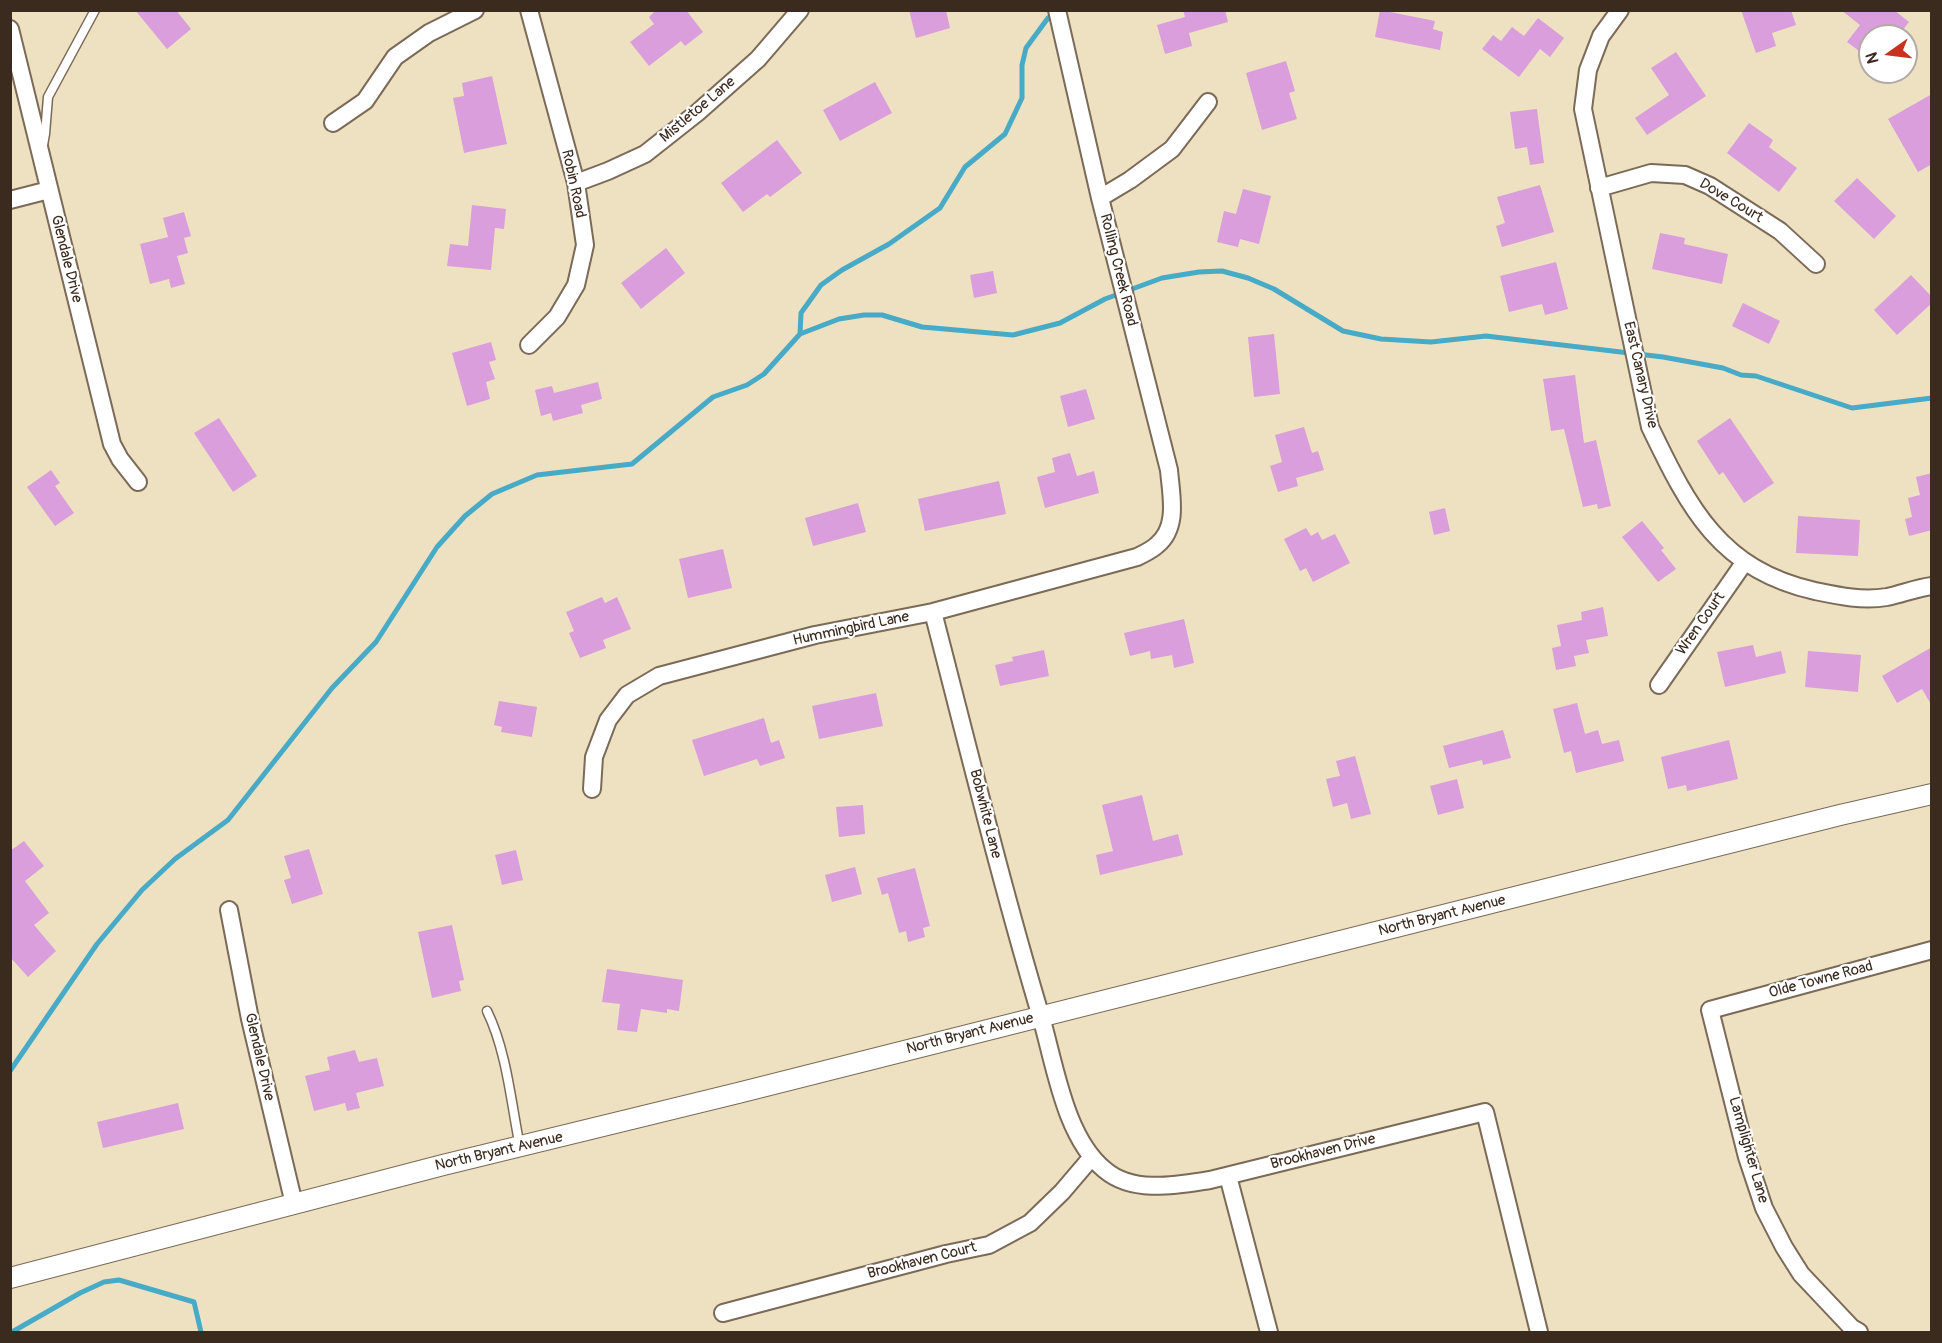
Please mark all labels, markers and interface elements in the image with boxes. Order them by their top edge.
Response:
north arrow [1858,24,1918,84]
text: N [1861,50,1883,66]
street label: Mistletoe Lane [657,73,739,147]
street label: Robin Road [557,148,589,220]
street label: Dove Court [1696,175,1766,227]
street label: Rolling Creek Road [1095,212,1141,328]
street label: Glendale Drive [46,213,86,305]
street label: East Canary Drive [1619,320,1661,430]
street label: Wren Court [1673,589,1729,659]
street label: Hummingbird Lane [791,608,911,650]
street label: Bobwhite Lane [965,767,1005,861]
street label: North Bryant Avenue [1377,891,1507,941]
street label: Olde Towne Road [1767,957,1875,1003]
street label: North Bryant Avenue [905,1009,1035,1059]
street label: Glendale Drive [240,1011,278,1103]
street label: Lamplighter Lane [1724,1095,1772,1205]
street label: North Bryant Avenue [433,1129,565,1175]
street label: Brookhaven Drive [1269,1130,1377,1174]
street label: Brookhaven Court [866,1239,978,1283]

